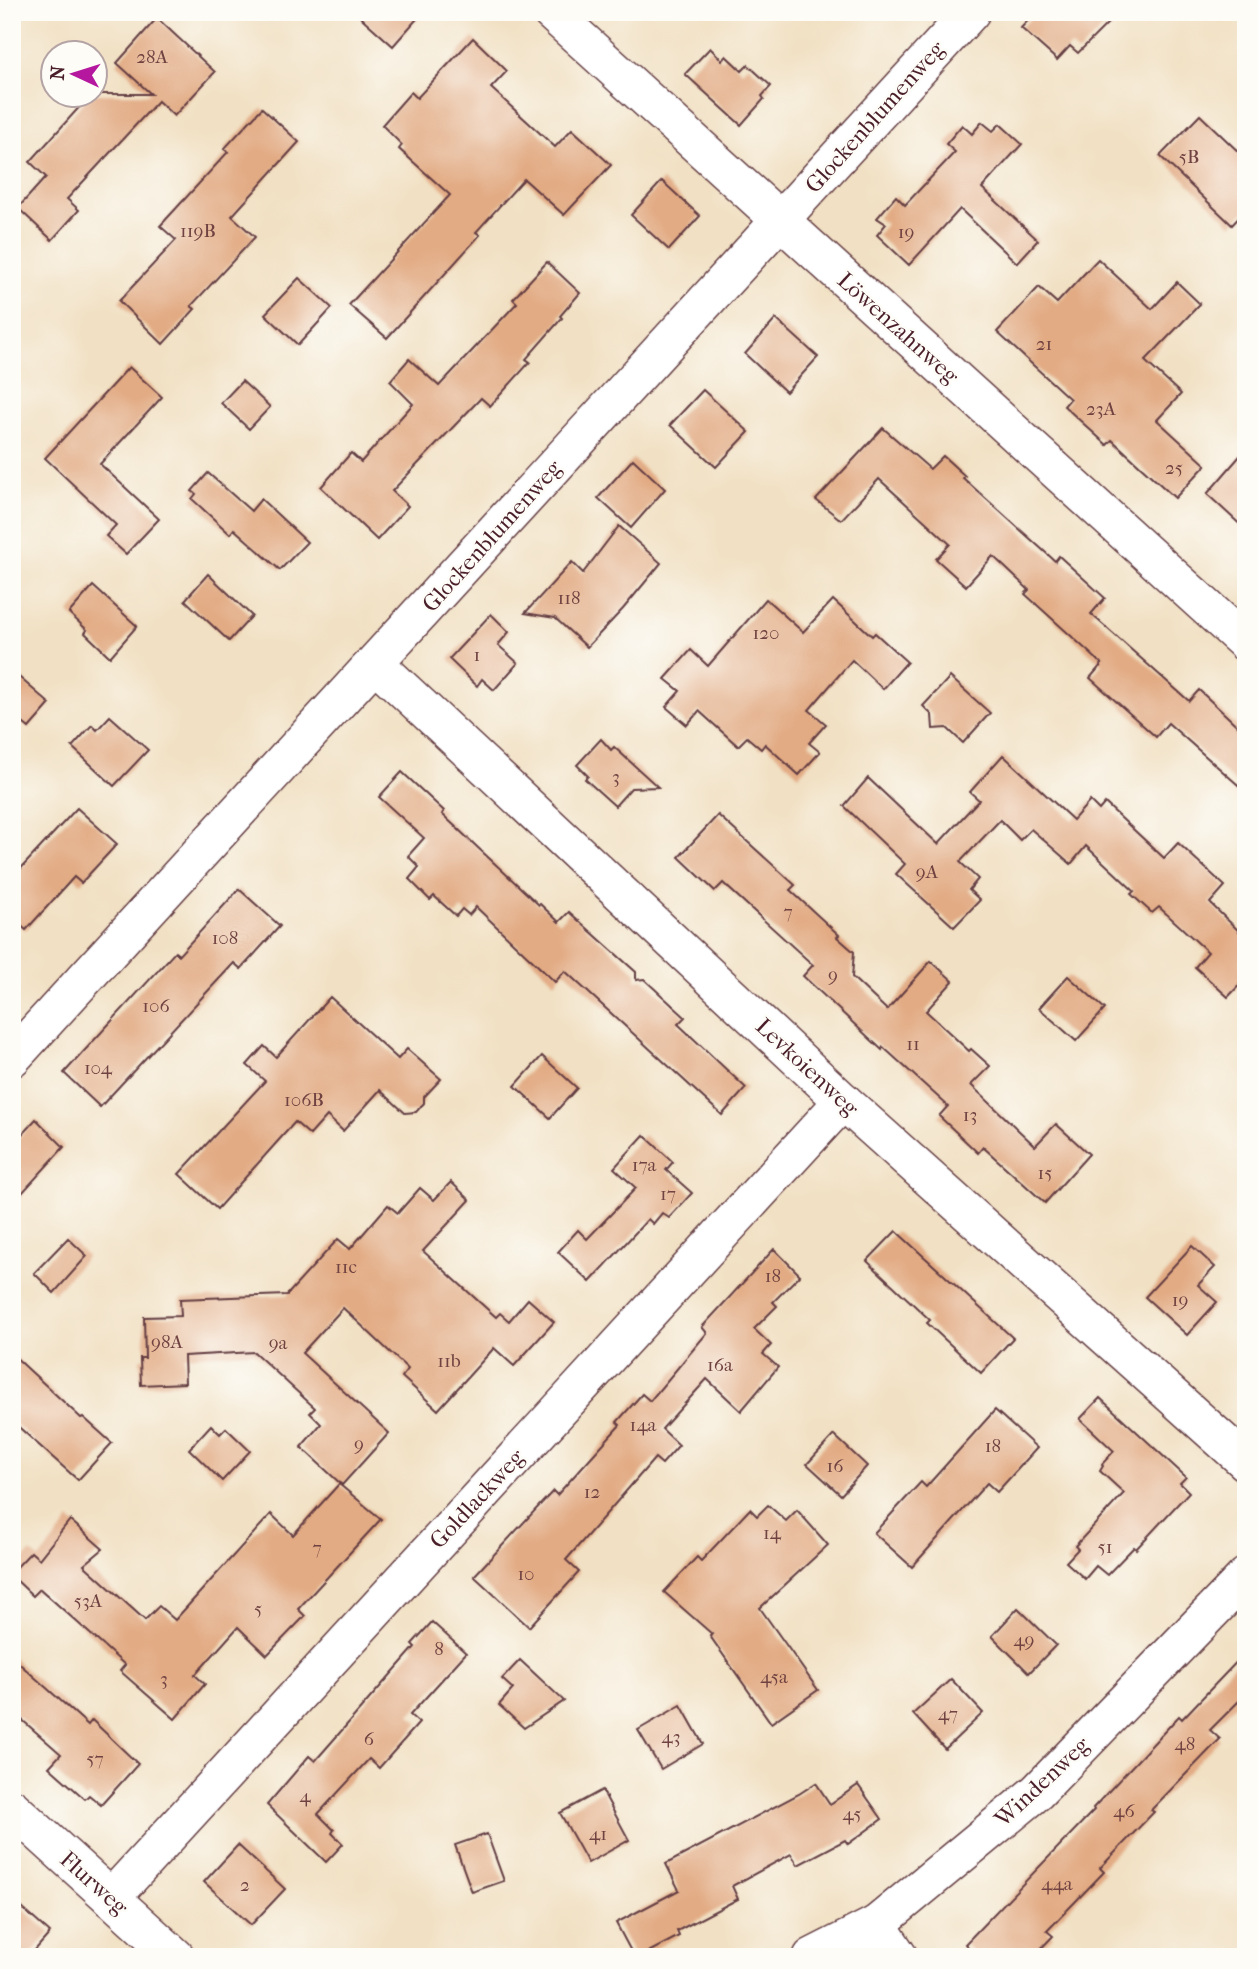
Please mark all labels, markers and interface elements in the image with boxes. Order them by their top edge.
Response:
street label: Glockenblumenweg [800,35,951,198]
north arrow [38,38,108,108]
house number: 28A [136,46,168,68]
text: N [47,64,70,81]
house number: 5B [1179,146,1199,168]
house number: 119B [180,220,216,242]
house number: 19 [898,221,914,243]
street label: Löwenzahnweg [832,267,965,390]
house number: 21 [1036,333,1052,355]
house number: 23A [1086,398,1117,420]
street label: Glockenblumenweg [417,454,568,617]
house number: 25 [1165,457,1183,479]
house number: 118 [557,587,581,609]
house number: 120 [752,622,780,644]
house number: 1 [474,644,480,666]
house number: 3 [612,766,620,788]
house number: 9A [916,861,939,883]
house number: 7 [783,901,793,923]
house number: 108 [212,927,238,949]
house number: 9 [828,964,838,986]
house number: 106 [142,995,170,1017]
street label: Levkoienweg [750,1013,864,1122]
house number: 11 [906,1033,920,1055]
house number: 104 [84,1057,113,1079]
house number: 106B [284,1089,324,1111]
house number: 13 [963,1104,977,1126]
house number: 17a [632,1154,657,1176]
house number: 15 [1038,1162,1052,1184]
house number: 17 [660,1183,676,1205]
house number: 11c [335,1256,357,1278]
house number: 18 [765,1265,781,1287]
house number: 19 [1172,1289,1188,1311]
house number: 98A [151,1331,184,1353]
house number: 9a [269,1332,288,1354]
house number: 11b [437,1350,461,1372]
house number: 16a [707,1354,733,1376]
house number: 14a [630,1414,657,1436]
house number: 9 [354,1433,364,1455]
house number: 18 [985,1435,1001,1457]
street label: Goldlackweg [424,1443,530,1554]
house number: 16 [827,1455,844,1477]
house number: 12 [584,1481,601,1503]
house number: 14 [763,1522,782,1544]
house number: 51 [1098,1536,1113,1558]
house number: 7 [312,1537,322,1559]
house number: 10 [517,1563,535,1585]
house number: 53A [74,1590,103,1612]
house number: 5 [254,1598,262,1620]
house number: 49 [1013,1629,1035,1651]
house number: 8 [434,1638,444,1660]
house number: 45a [760,1666,788,1688]
house number: 3 [160,1668,168,1690]
house number: 47 [938,1703,958,1725]
house number: 43 [661,1726,681,1748]
house number: 6 [364,1728,375,1750]
street label: Windenweg [988,1731,1095,1833]
house number: 48 [1175,1733,1195,1755]
house number: 57 [86,1748,104,1770]
house number: 4 [299,1785,311,1807]
house number: 46 [1113,1800,1135,1822]
house number: 45 [843,1803,861,1825]
house number: 41 [589,1823,607,1845]
street label: Flurweg [54,1846,134,1921]
house number: 44a [1041,1873,1073,1895]
house number: 2 [240,1874,250,1896]

